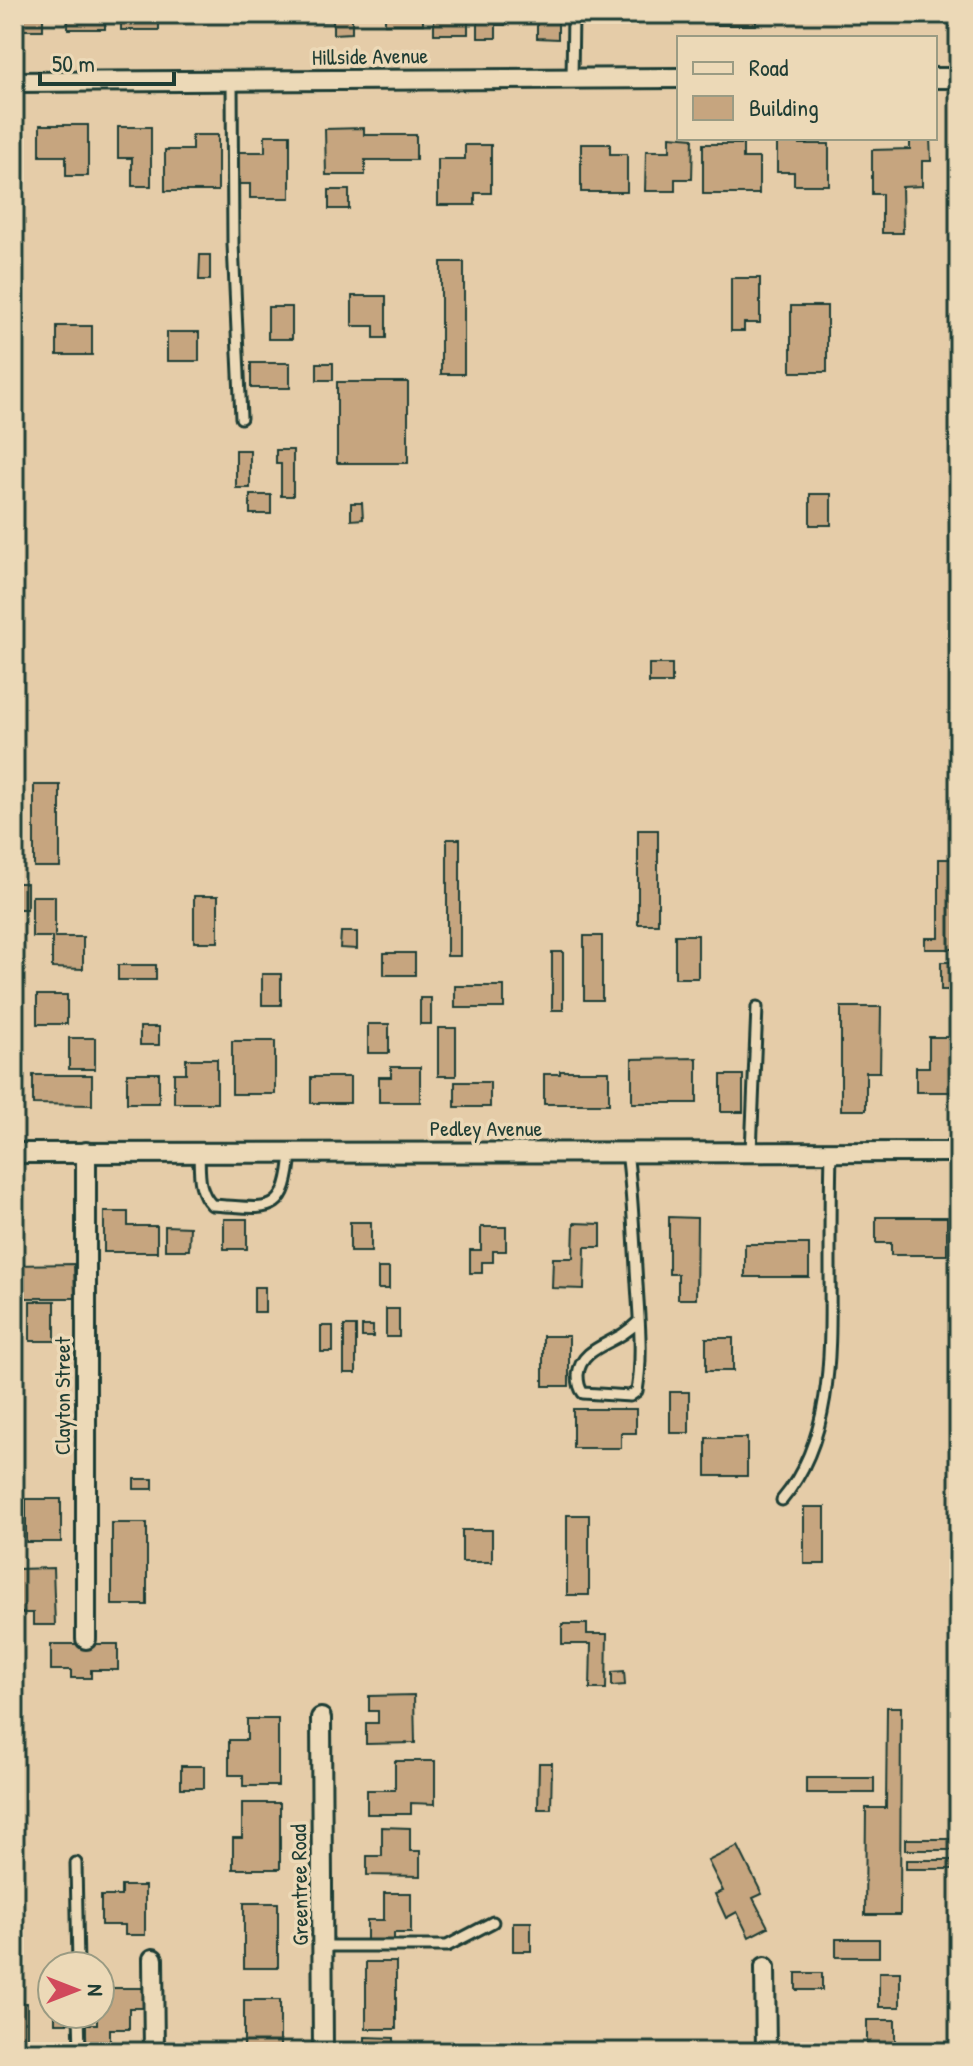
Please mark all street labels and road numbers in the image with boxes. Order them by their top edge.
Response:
street label: Hillside Avenue [312,40,429,72]
street label: Pedley Avenue [430,1113,543,1143]
street label: Clayton Street [47,1336,77,1455]
street label: Greentree Road [283,1824,315,1946]

